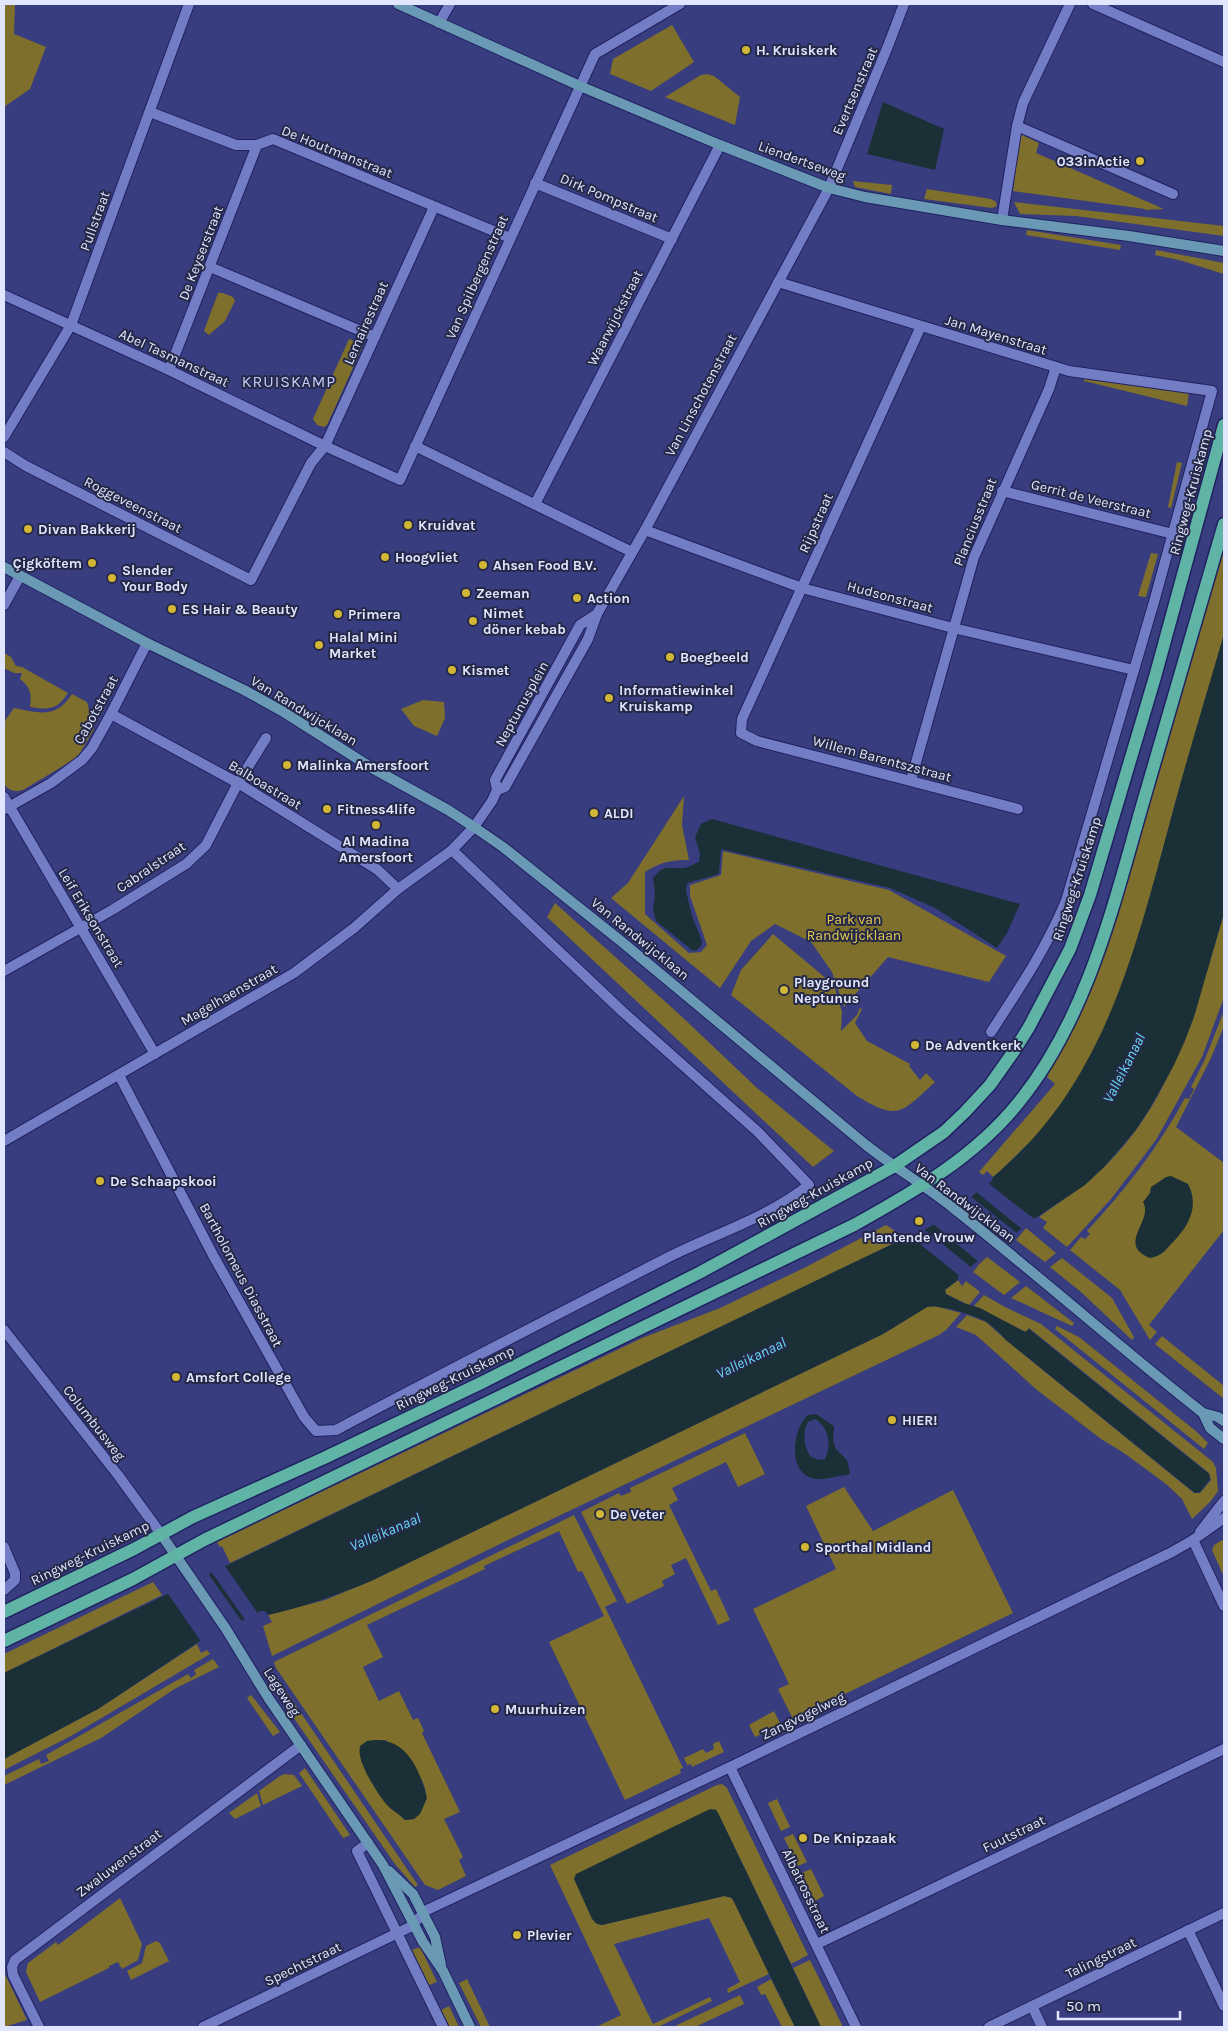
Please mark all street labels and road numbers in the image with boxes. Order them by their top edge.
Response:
street label: Evertsenstraat [829,45,881,137]
street label: De Houtmanstraat [279,122,395,182]
street label: Liendertseweg [756,137,848,185]
street label: Dirk Pompstraat [557,170,661,226]
street label: Pullstraat [76,189,114,253]
street label: De Keyserstraat [175,203,227,303]
street label: Van Spilbergenstraat [442,212,512,342]
street label: Waarwijckstraat [584,267,646,369]
street label: Lemairestraat [340,279,392,367]
street label: Jan Mayenstraat [943,311,1049,359]
street label: Abel Tasmanstraat [116,325,232,391]
street label: Van Linschotenstraat [662,331,740,459]
street label: Ringweg-Kruiskamp [1166,427,1216,557]
street label: Roggeveenstraat [81,473,185,537]
street label: Planciusstraat [950,476,1000,568]
street label: Gerrit de Veerstraat [1029,476,1153,522]
street label: Rijpstraat [795,490,837,556]
street label: Hudsonstraat [845,577,935,617]
street label: Neptunusplein [492,658,552,750]
street label: Van Randwijcklaan [248,672,360,750]
street label: Cabotstraat [70,673,122,747]
street label: Willem Barentszstraat [811,732,953,786]
street label: Balboastraat [225,757,305,813]
street label: Ringweg-Kruiskamp [1049,815,1105,943]
street label: Cabralstraat [113,838,189,896]
street label: Leif Eriksonstraat [55,865,127,971]
street label: Van Randwijcklaan [587,894,693,984]
street label: Magelhaenstraat [178,960,280,1030]
street label: Ringweg-Kruiskamp [754,1154,876,1232]
street label: Van Randwijcklaan [911,1160,1019,1246]
street label: Bartholomeus Diasstraat [196,1200,286,1350]
street label: Ringweg-Kruiskamp [393,1342,517,1414]
street label: Columbusweg [59,1382,129,1464]
street label: Ringweg-Kruiskamp [28,1517,152,1589]
street label: Lageweg [260,1664,304,1720]
street label: Zangvogelweg [758,1688,848,1744]
street label: Fuutstraat [980,1812,1048,1856]
street label: Zwaluwenstraat [73,1825,165,1901]
street label: Albatrosstraat [778,1846,834,1936]
street label: Talingstraat [1063,1934,1139,1982]
street label: Spechtstraat [262,1938,344,1990]

